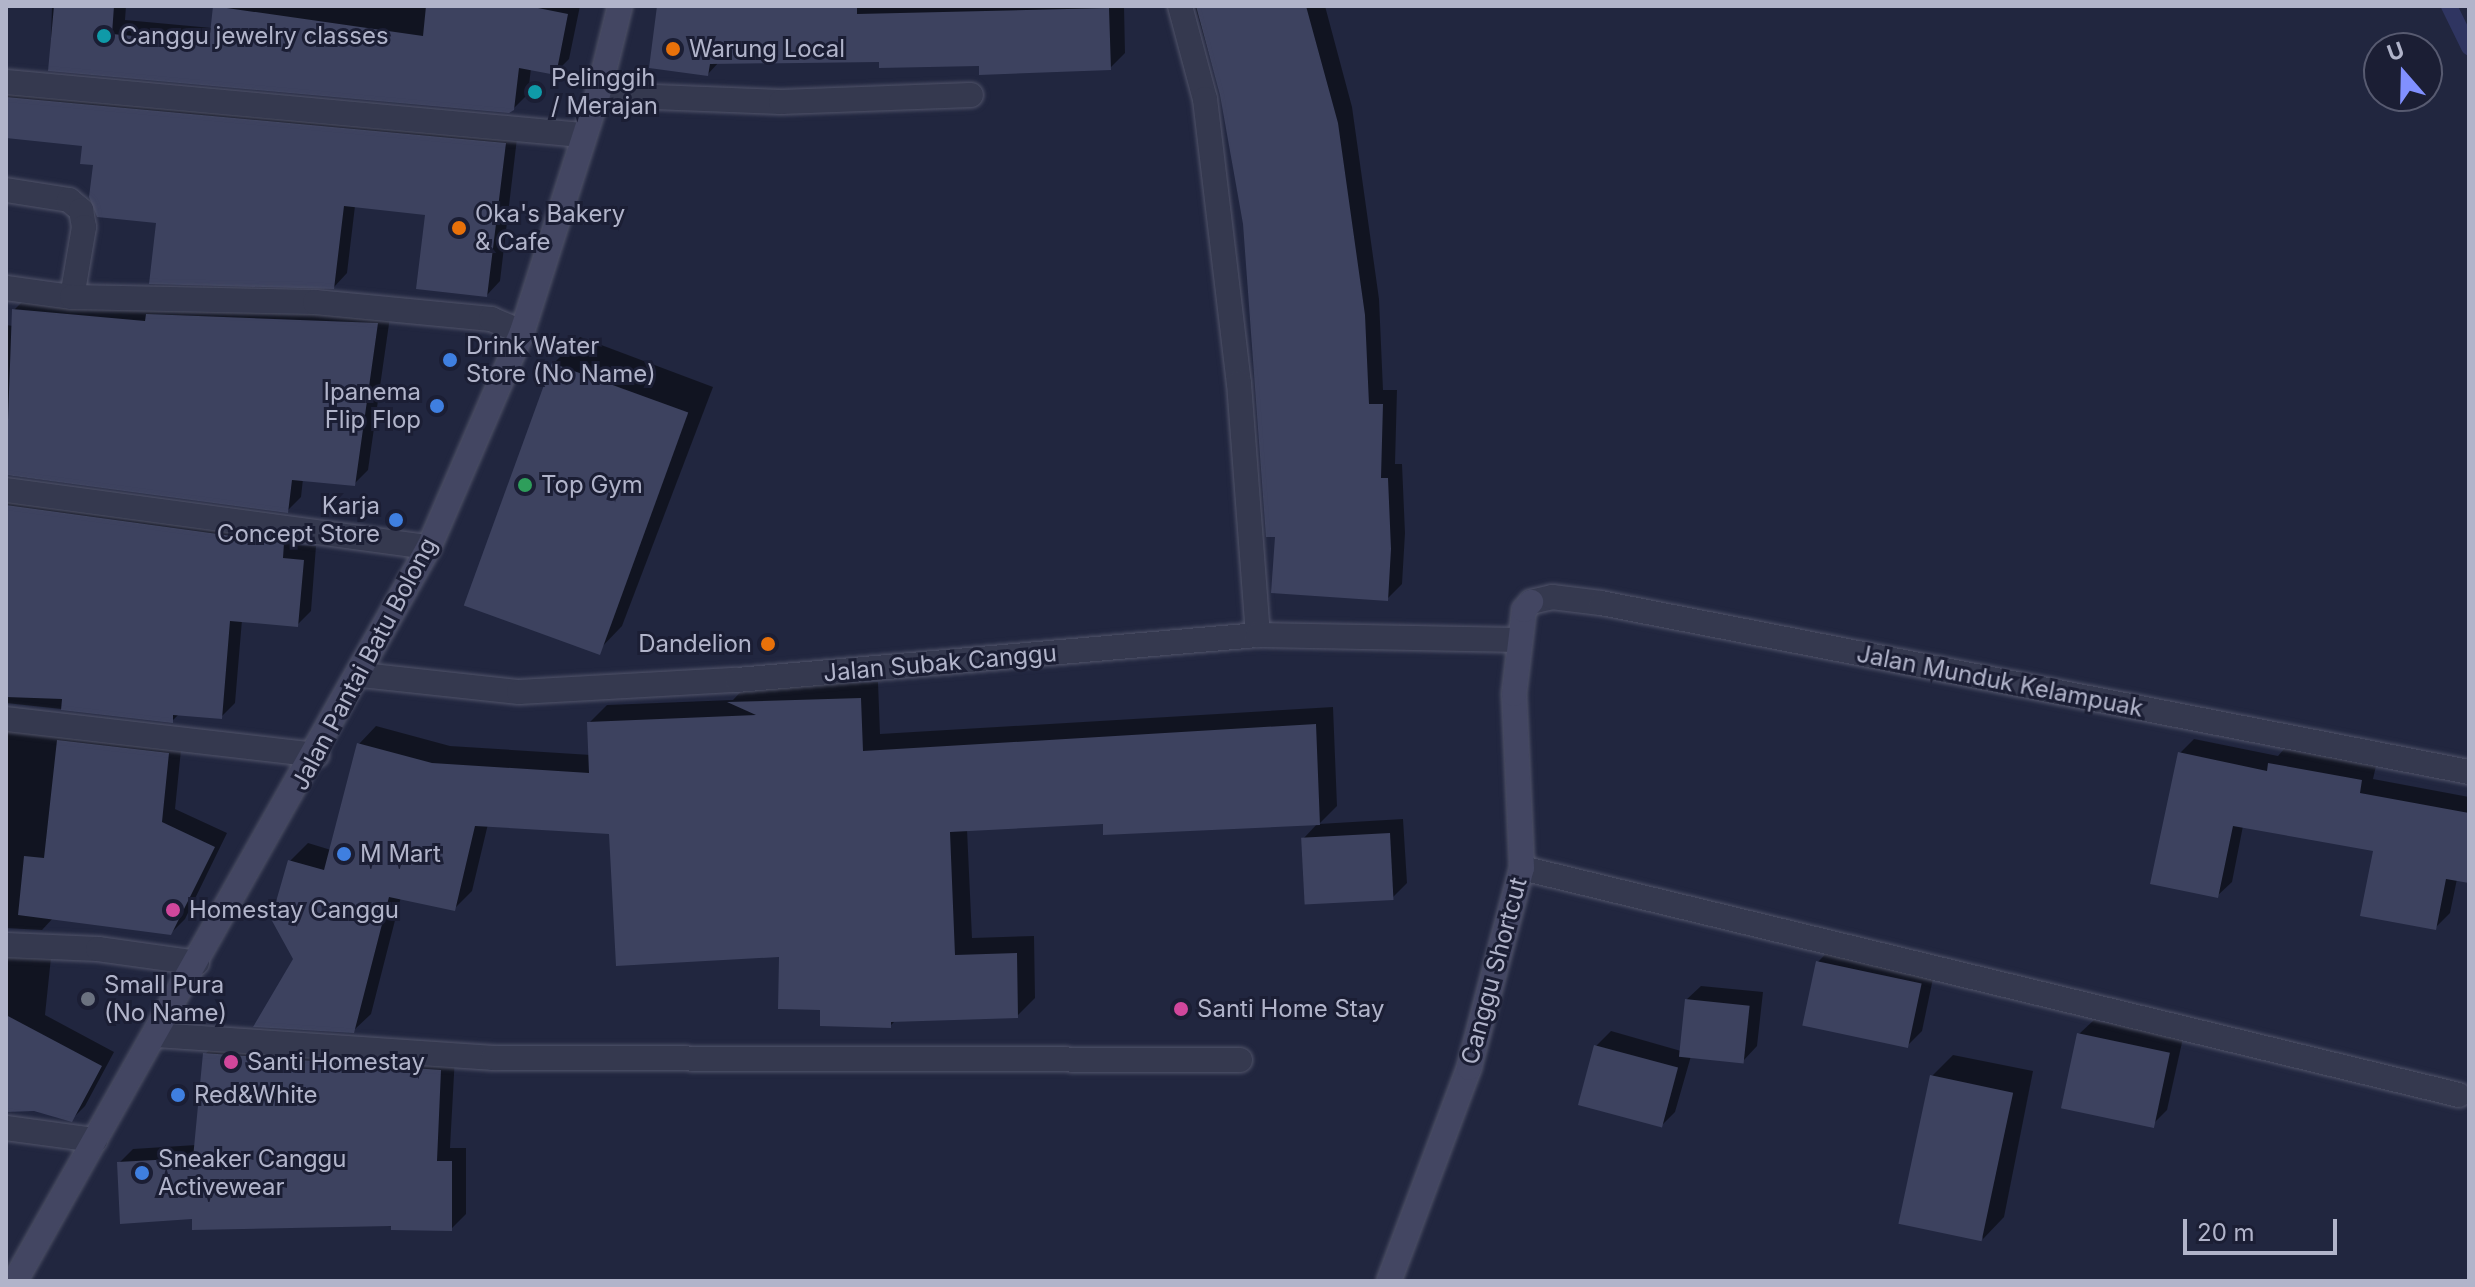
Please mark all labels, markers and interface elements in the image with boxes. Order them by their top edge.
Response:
place label: Canggu jewelry classes [120,22,389,50]
marker: Canggu jewelry classes [95,27,113,45]
north arrow [2363,32,2443,112]
place label: Warung Local [689,35,845,63]
text: U [2383,36,2407,66]
marker: Warung Local [664,40,682,58]
place label: Pelinggih / Merajan [551,64,658,120]
marker: Pelinggih / Merajan [526,83,544,101]
place label: Oka's Bakery & Cafe [475,200,625,256]
marker: Oka's Bakery & Cafe [450,219,468,237]
place label: Drink Water Store (No Name) [466,332,656,388]
marker: Drink Water Store (No Name) [441,351,459,369]
place label: Ipanema Flip Flop [323,378,421,434]
marker: Ipanema Flip Flop [428,397,446,415]
place label: Top Gym [541,471,643,499]
marker: Top Gym [516,476,534,494]
place label: Karja Concept Store [217,492,380,548]
marker: Karja Concept Store [387,511,405,529]
street label: Jalan Pantai Batu Bolong [285,533,443,795]
place label: Dandelion [638,630,752,658]
marker: Dandelion [759,635,777,653]
street label: Jalan Subak Canggu [822,638,1058,688]
street label: Jalan Munduk Kelampuak [1854,639,2146,723]
place label: M Mart [360,840,441,868]
marker: M Mart [335,845,353,863]
street label: Canggu Shortcut [1455,874,1533,1068]
place label: Homestay Canggu [189,896,399,924]
marker: Homestay Canggu [164,901,182,919]
place label: Small Pura (No Name) [104,971,227,1027]
marker: Small Pura (No Name) [79,990,97,1008]
place label: Santi Home Stay [1197,995,1384,1023]
marker: Santi Home Stay [1172,1000,1190,1018]
place label: Santi Homestay [247,1048,425,1076]
marker: Santi Homestay [222,1053,240,1071]
place label: Red&White [194,1081,318,1109]
marker: Red&White [169,1086,187,1104]
place label: Sneaker Canggu Activewear [158,1145,347,1201]
marker: Sneaker Canggu Activewear [133,1164,151,1182]
scale bar [2187,1203,2341,1253]
text: 20 m [2197,1218,2255,1247]

